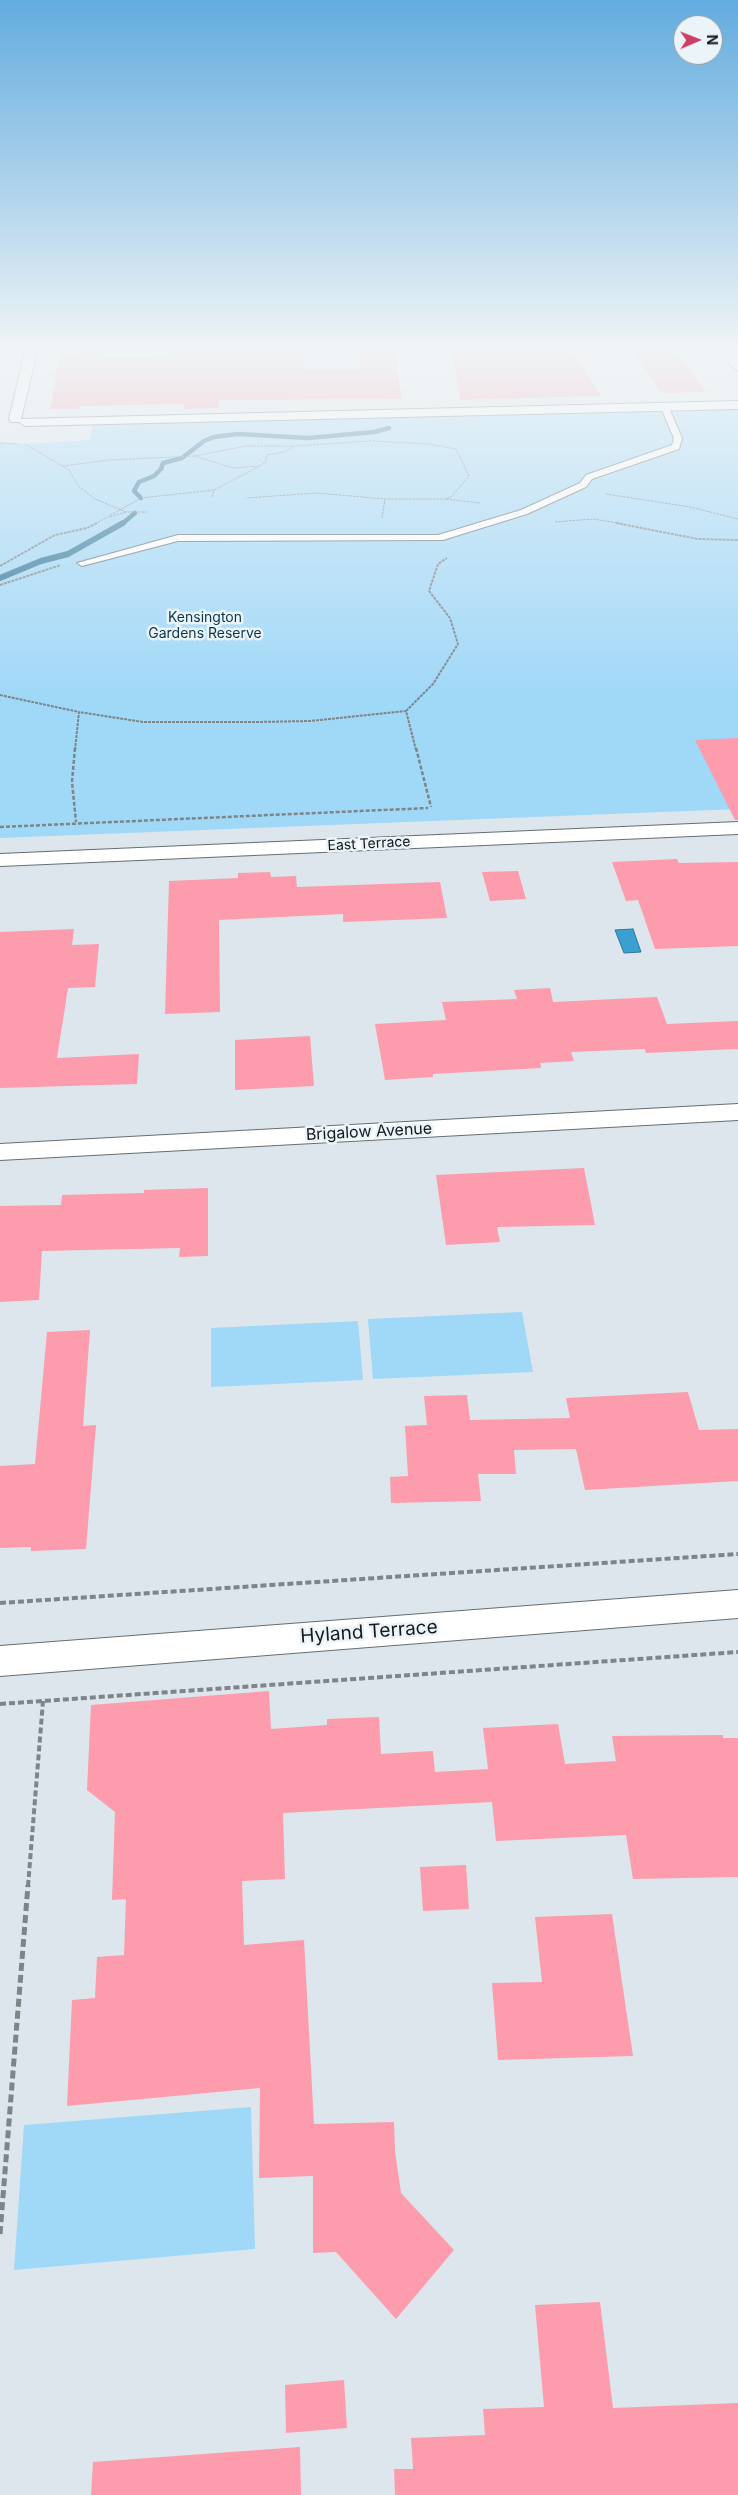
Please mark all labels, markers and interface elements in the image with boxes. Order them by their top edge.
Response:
north arrow [673,15,723,65]
text: N [704,34,721,45]
park label: Kensington Gardens Reserve [148,610,262,642]
street label: East Terrace [327,833,411,855]
street label: Brigalow Avenue [305,1119,433,1145]
street label: Hyland Terrace [300,1616,438,1648]

